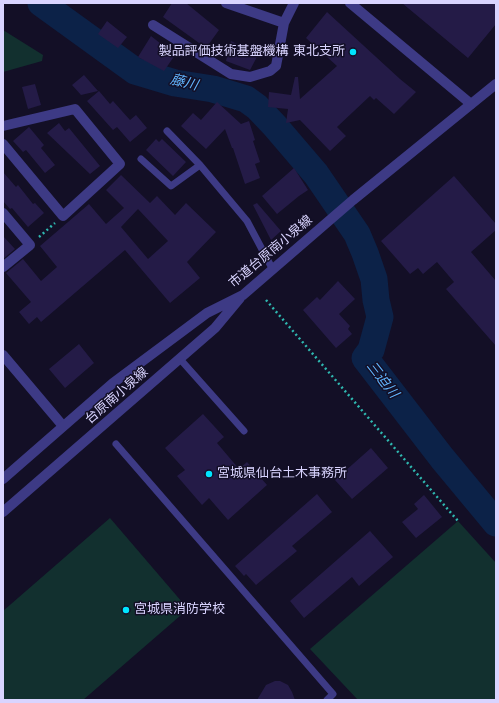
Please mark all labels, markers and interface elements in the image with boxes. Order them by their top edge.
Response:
place label: 製品評価技術基盤機構 東北支所 [159,44,345,60]
marker: 製品評価技術基盤機構 東北支所 [348,47,358,57]
water label: 藤川 [168,71,200,95]
street label: 市道台原南小泉線 [226,213,316,291]
water label: 三迫川 [362,358,402,402]
street label: 台原南小泉線 [82,365,152,427]
place label: 宮城県仙台土木事務所 [217,466,347,482]
marker: 宮城県仙台土木事務所 [204,469,214,479]
place label: 宮城県消防学校 [134,602,225,618]
marker: 宮城県消防学校 [121,605,131,615]

